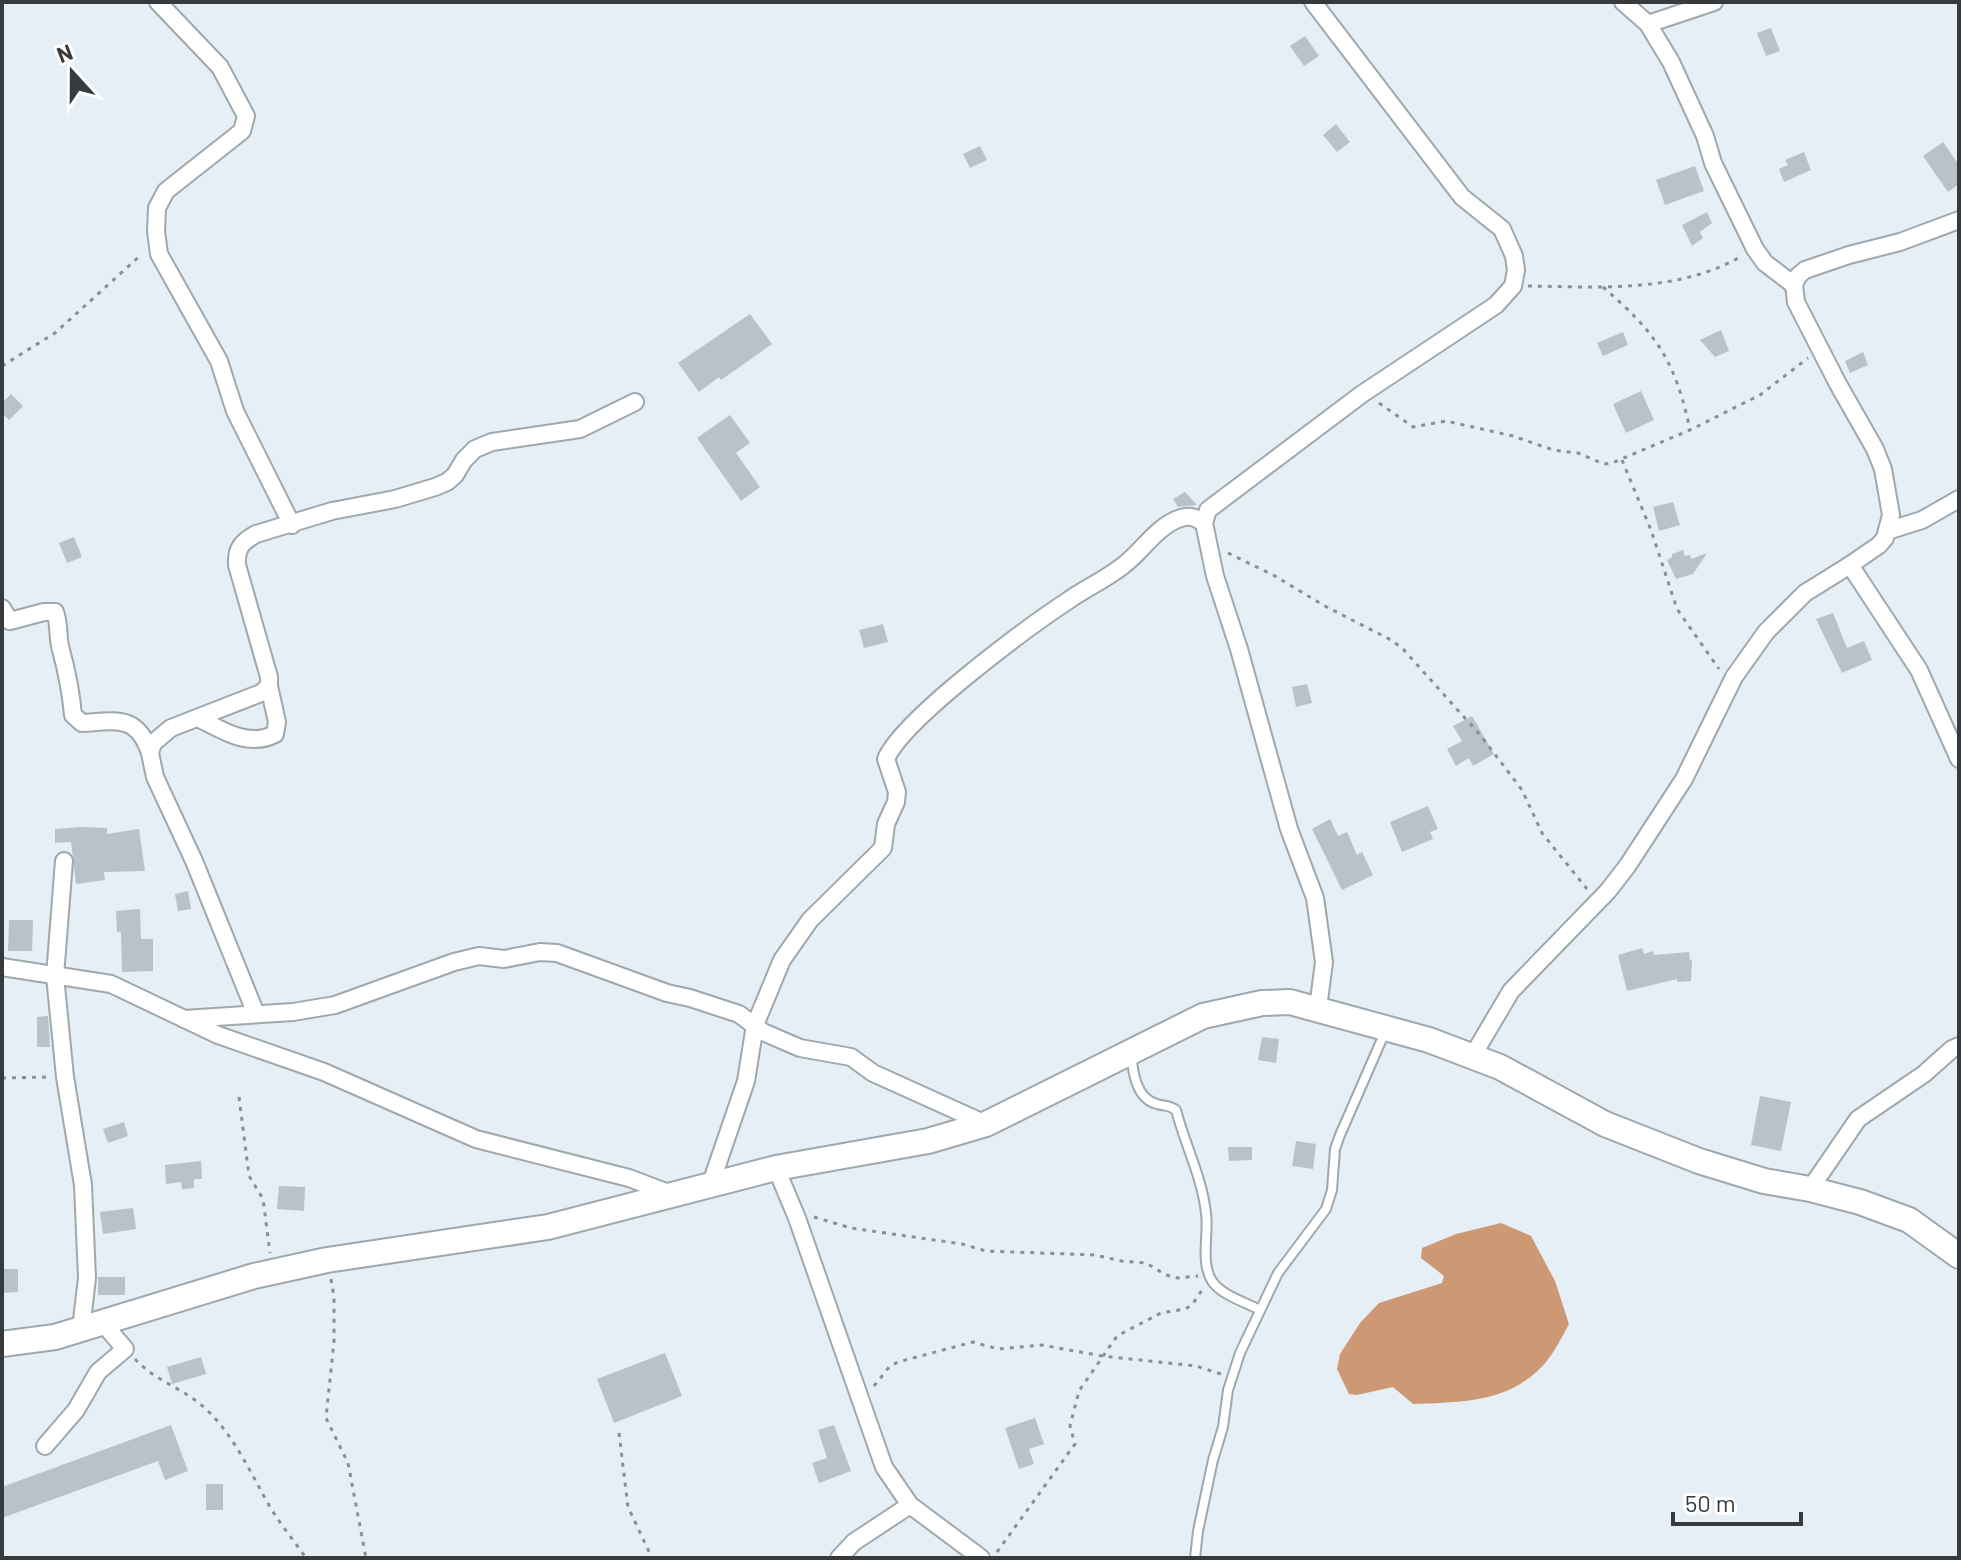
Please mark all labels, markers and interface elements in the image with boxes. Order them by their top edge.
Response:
north arrow [32,32,112,112]
text: N [53,38,76,67]
scale bar [1673,1476,1801,1526]
text: 50 m [1685,1488,1736,1517]

